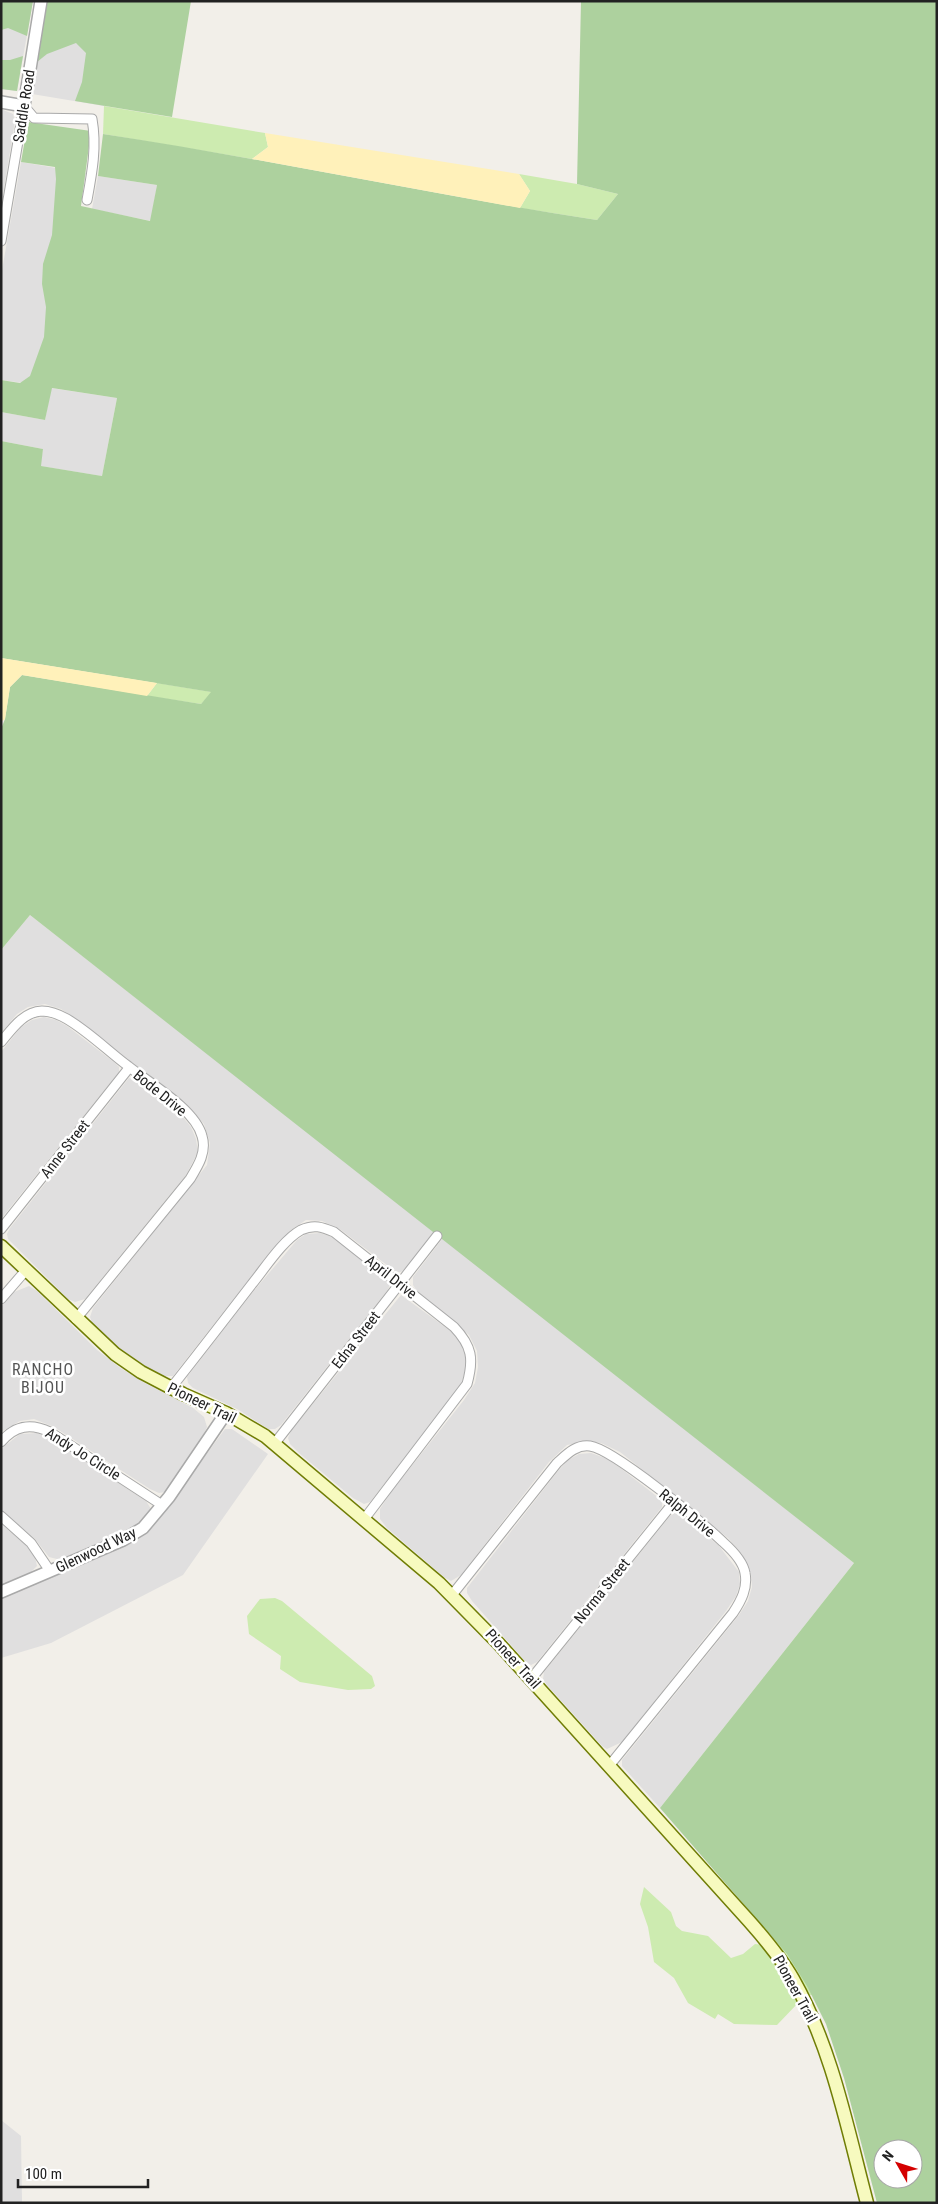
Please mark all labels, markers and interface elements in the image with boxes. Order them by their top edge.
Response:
street label: Saddle Road [9,68,39,144]
street label: Bode Drive [130,1066,190,1120]
street label: Anne Street [37,1116,93,1182]
street label: April Drive [361,1251,421,1303]
street label: Edna Street [328,1308,384,1372]
district label: RANCHO BIJOU [12,1360,74,1397]
street label: Pioneer Trail [165,1379,239,1427]
street label: Andy Jo Circle [42,1424,124,1484]
street label: Ralph Drive [655,1485,719,1541]
street label: Glenwood Way [53,1523,139,1577]
street label: Norma Street [570,1555,634,1627]
street label: Pioneer Trail [482,1625,544,1693]
street label: Pioneer Trail [769,1952,821,2026]
north arrow [873,2139,923,2189]
text: N [879,2147,897,2164]
scale bar [18,2156,148,2188]
text: 100 m [25,2165,62,2183]

